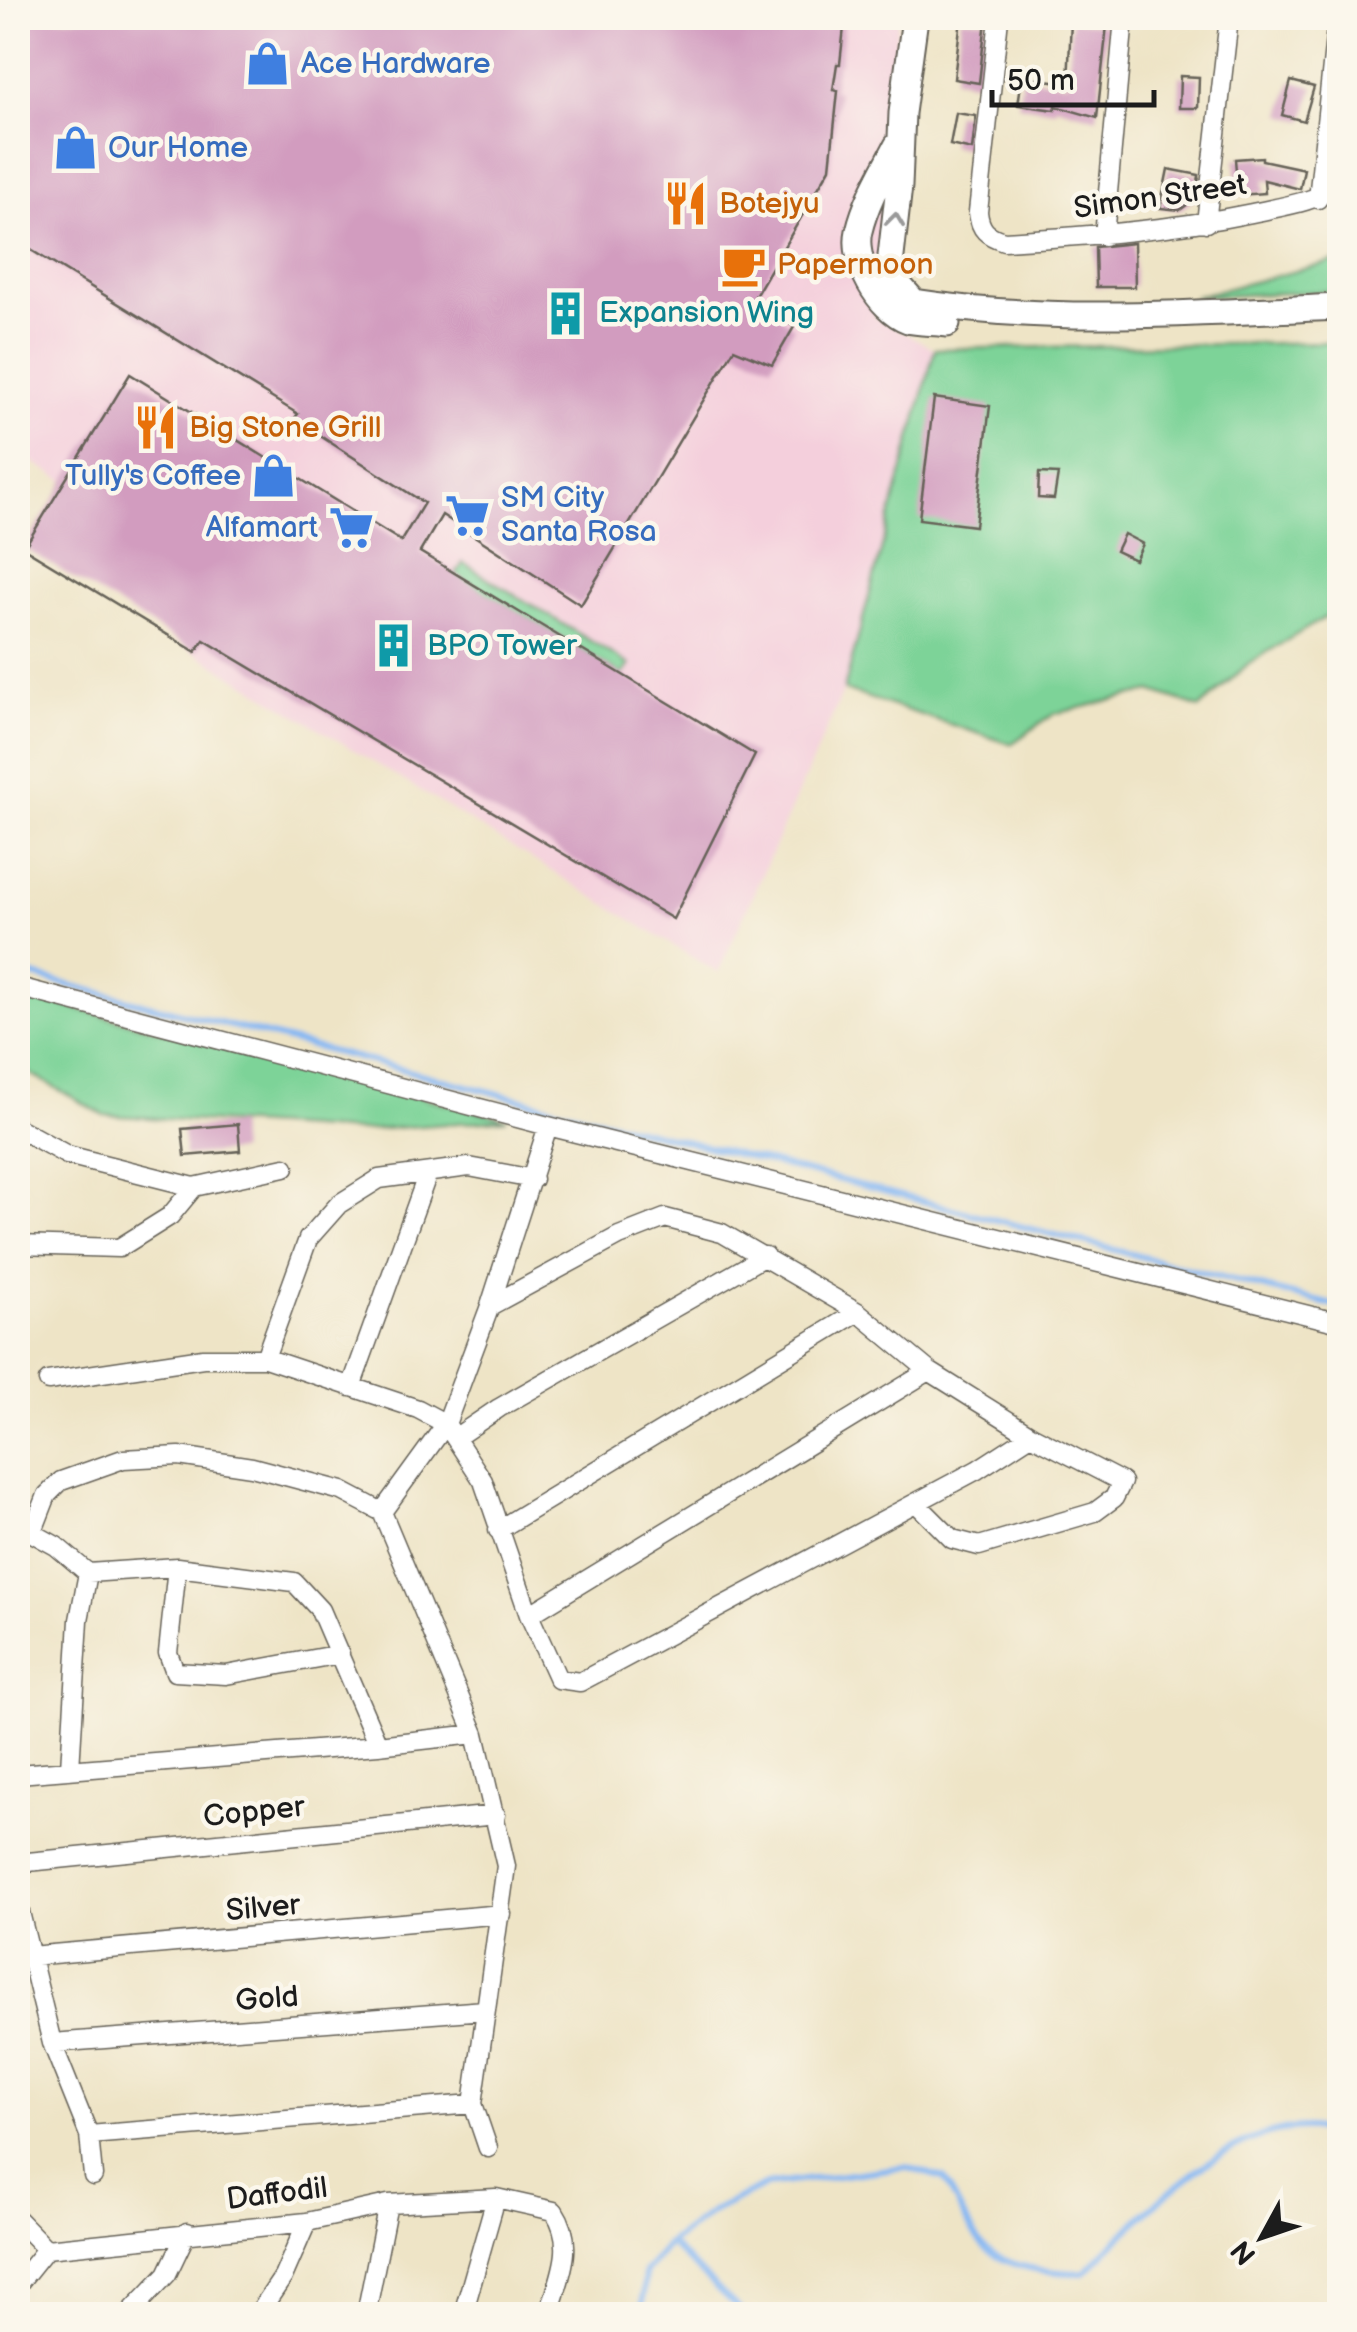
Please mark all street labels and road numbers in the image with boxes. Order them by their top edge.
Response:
street label: Simon Street [1071,167,1249,227]
street label: Copper [201,1789,308,1835]
street label: Silver [224,1887,303,1929]
street label: Gold [234,1979,300,2019]
street label: Daffodil [224,2170,330,2218]

